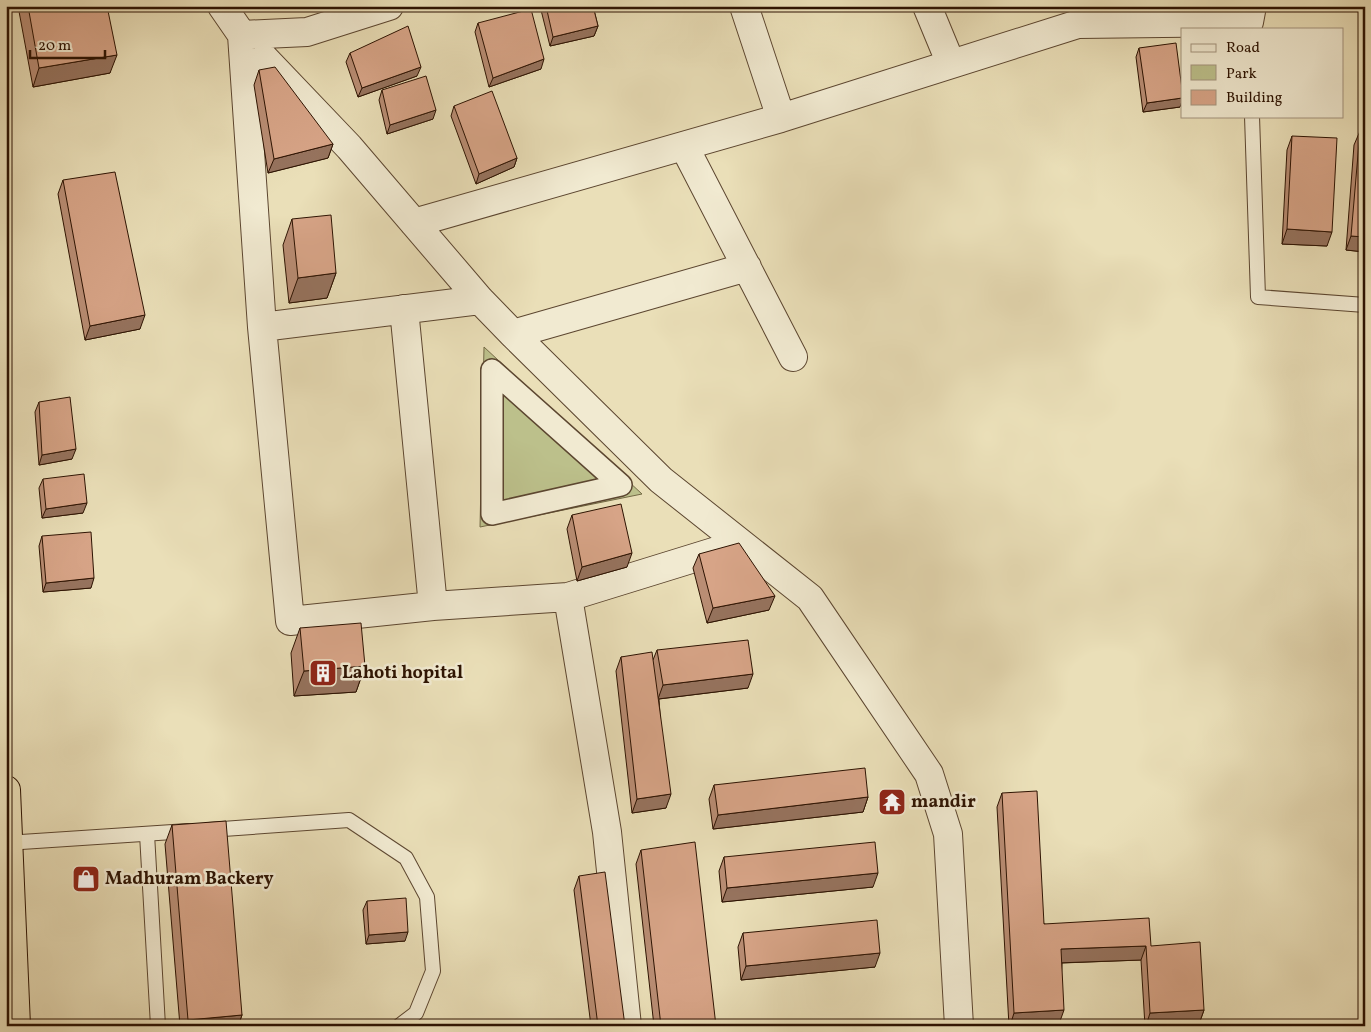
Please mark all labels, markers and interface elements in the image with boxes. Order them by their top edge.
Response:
scale bar [30,28,105,60]
legend [1181,28,1344,118]
text: 20 m [38,36,71,57]
text: Road [1226,38,1260,59]
text: Park [1226,64,1257,85]
text: Building [1226,88,1283,109]
building icon: Lahoti hopital [308,658,338,688]
place label: Lahoti hopital [342,661,463,686]
temple icon: mandir [877,787,907,817]
place label: mandir [911,790,976,815]
shop icon: Madhuram Backery [71,864,101,894]
place label: Madhuram Backery [105,867,274,892]

